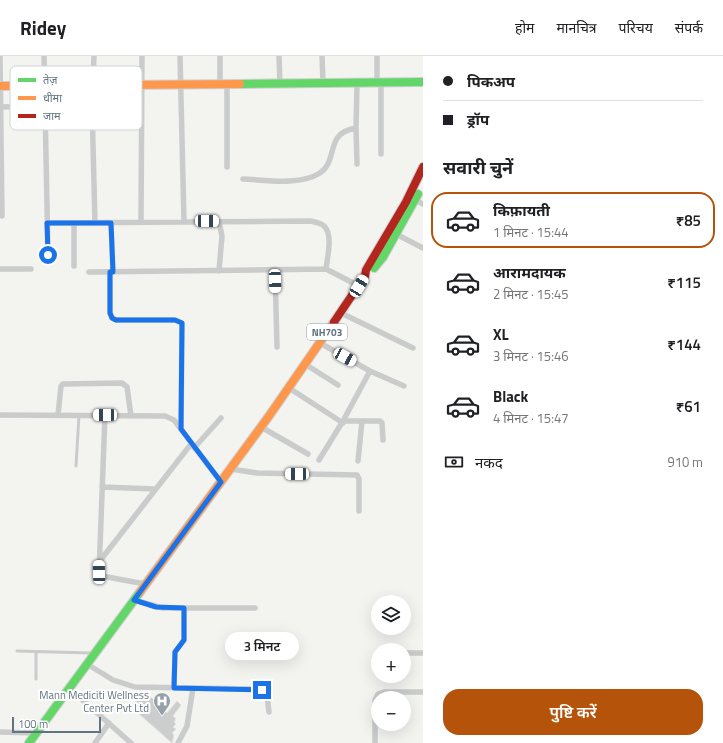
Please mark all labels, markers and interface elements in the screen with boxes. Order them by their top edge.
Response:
text: Ridey [20,13,66,42]
text: होम [515,17,534,38]
text: मानचित्र [556,17,597,38]
text: परिचय [619,17,653,38]
text: संपर्क [675,17,703,38]
legend [10,66,142,130]
text: पिकअप [467,70,515,93]
text: तेज़ [43,72,58,88]
text: धीमा [43,90,62,106]
text: जाम [43,108,61,124]
text: ड्रॉप [467,108,489,131]
text: सवारी चुनें [443,154,513,181]
text: किफ़ायती [493,199,550,222]
icon: car [445,202,481,238]
text: ₹85 [676,209,701,232]
car [195,215,219,227]
text: 1 मिनट · 15:44 [493,222,569,242]
route start [39,246,57,264]
text: आरामदायक [493,261,566,284]
icon: car [445,264,481,300]
car [269,269,281,293]
text: ₹115 [667,271,701,294]
car [348,273,370,299]
text: 2 मिनट · 15:45 [493,284,569,304]
text: XL [493,323,509,346]
road number: NH703 [307,324,347,340]
icon: car [445,326,481,362]
text: ₹144 [667,333,701,356]
car [332,346,358,368]
text: 3 मिनट · 15:46 [493,346,569,366]
text: Black [493,385,528,408]
icon: car [445,388,481,424]
text: ₹61 [676,395,701,418]
text: 4 मिनट · 15:47 [493,408,569,428]
car [93,409,117,421]
icon: cash [443,451,465,473]
text: नकद [475,451,503,474]
text: 910 m [667,452,703,472]
car [285,468,309,480]
car [93,560,105,584]
map controls [371,595,411,731]
button: layers [371,595,411,635]
callout: 3 मिनट [225,632,299,660]
text: 3 मिनट [244,636,280,656]
button: + [371,643,411,683]
route end [253,681,271,699]
place label: Mann Mediciti Wellness Center Pvt Ltd [39,687,149,716]
button: पुष्टि करें [443,689,703,735]
hospital icon: Mann Mediciti Wellness Center Pvt Ltd [152,691,172,716]
button: − [371,691,411,731]
scale bar [12,715,101,734]
text: 100 m [18,716,48,732]

